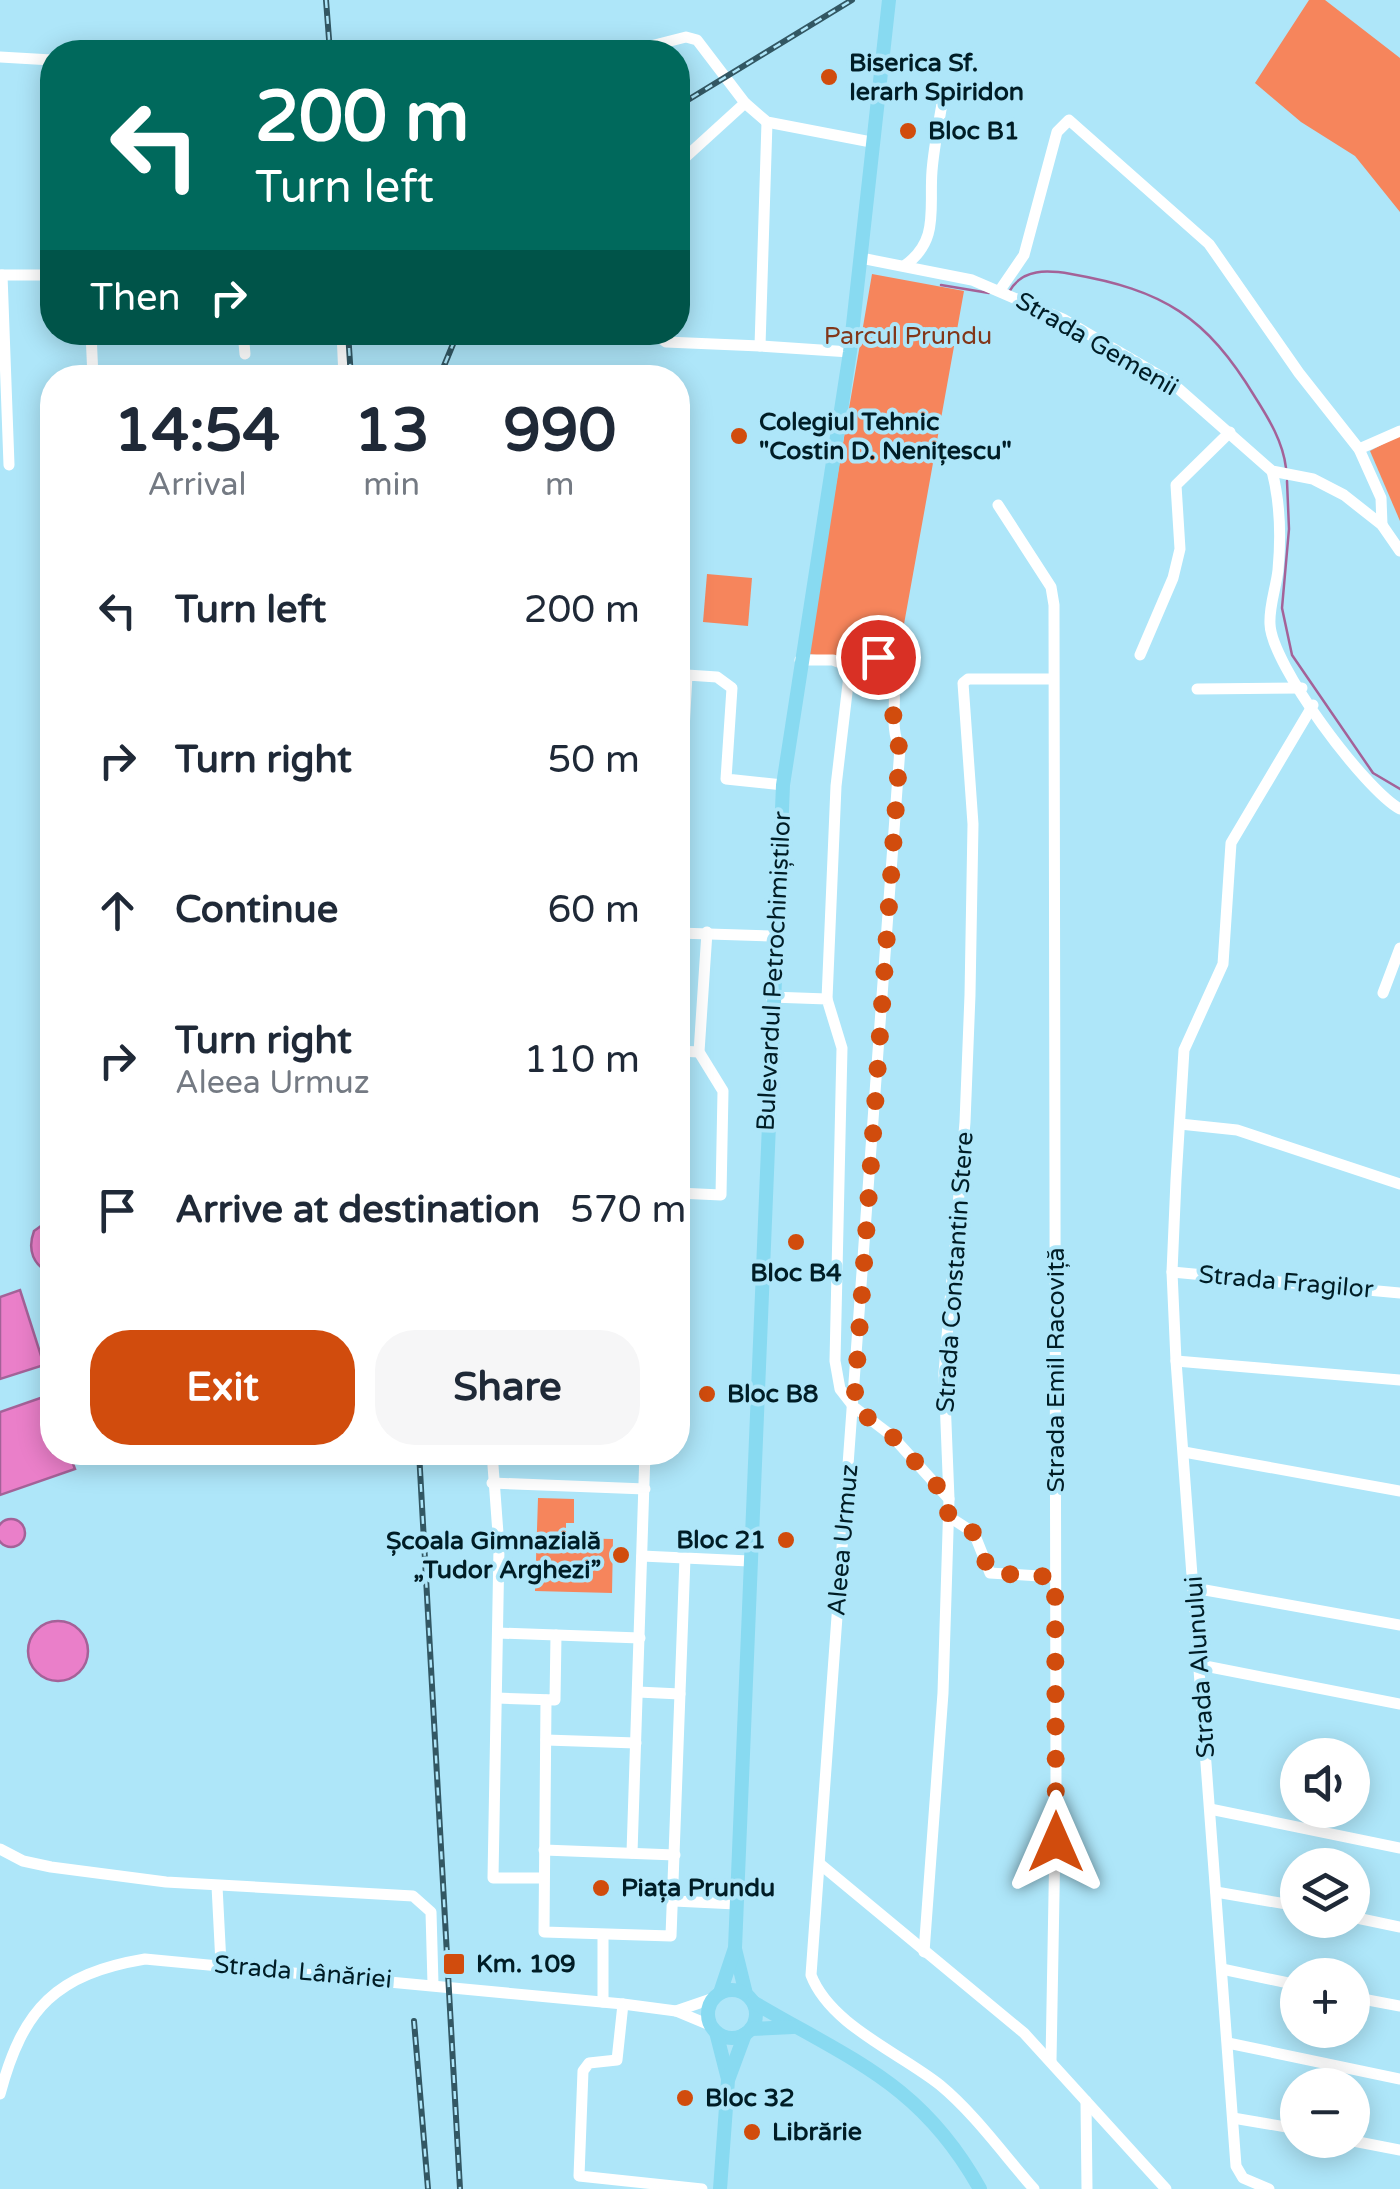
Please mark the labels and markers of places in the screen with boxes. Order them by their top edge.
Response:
place label: Biserica Sf. Ierarh Spiridon [849,48,1024,107]
marker: Biserica Sf. Ierarh Spiridon [818,66,840,88]
place label: Bloc B1 [928,116,1019,146]
marker: Bloc B1 [897,120,919,142]
place label: Colegiul Tehnic "Costin D. Nenițescu" [759,407,1012,466]
marker: Colegiul Tehnic "Costin D. Nenițescu" [728,425,750,447]
pin [836,615,921,700]
marker: Bloc B4 [785,1231,807,1253]
place label: Bloc B4 [750,1258,842,1288]
place label: Bloc B8 [727,1379,818,1409]
marker: Bloc B8 [696,1383,718,1405]
place label: Bloc 21 [676,1525,766,1555]
place label: Școala Gimnazială „Tudor Arghezi” [386,1526,601,1585]
marker: Bloc 21 [775,1529,797,1551]
marker: Școala Gimnazială „Tudor Arghezi” [610,1544,632,1566]
place label: Piața Prundu [621,1873,775,1903]
marker: Piața Prundu [590,1877,612,1899]
place label: Km. 109 [476,1949,576,1979]
marker: Km. 109 [441,1951,467,1977]
place label: Bloc 32 [705,2083,795,2113]
marker: Bloc 32 [674,2087,696,2109]
place label: Librărie [772,2117,862,2147]
marker: Librărie [741,2121,763,2143]

